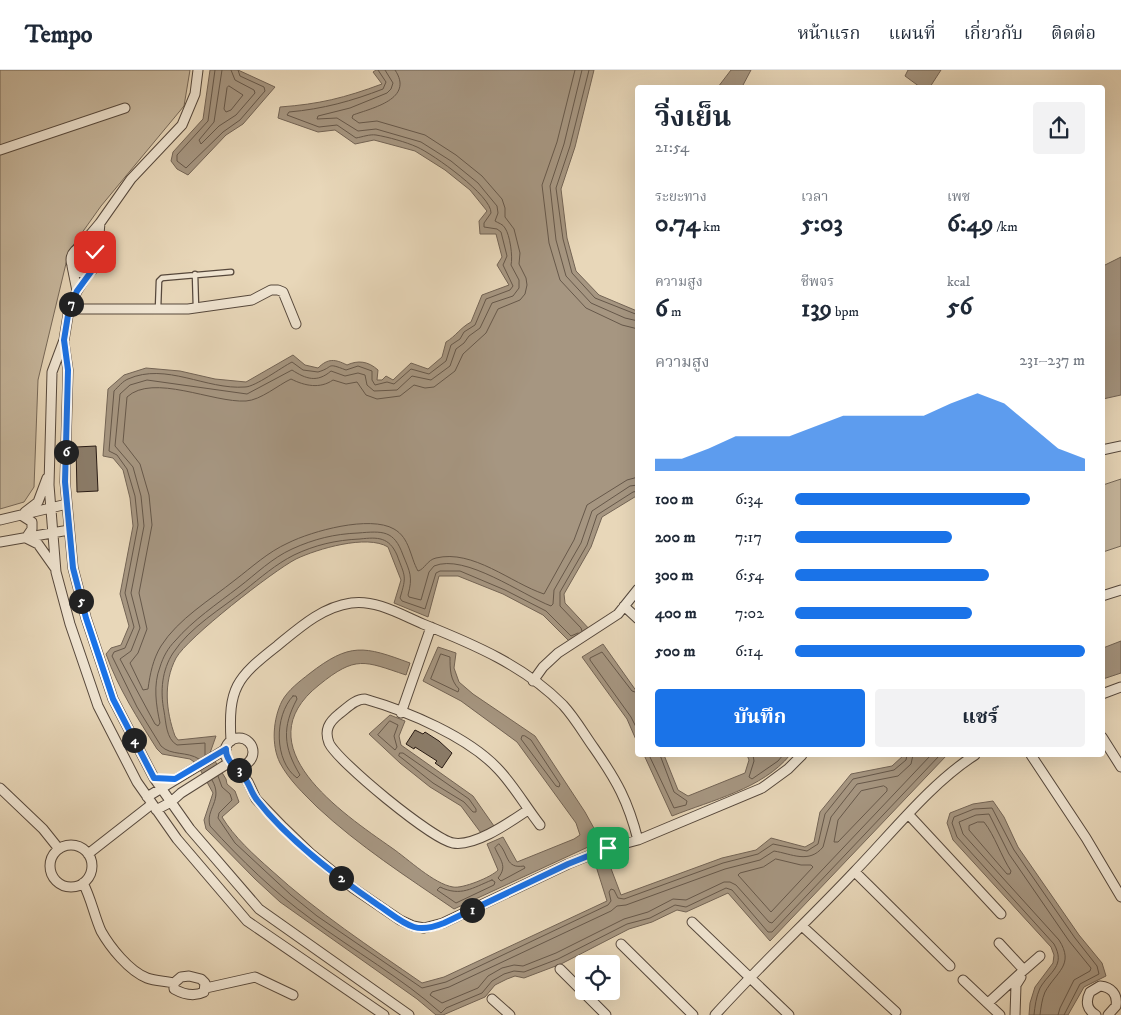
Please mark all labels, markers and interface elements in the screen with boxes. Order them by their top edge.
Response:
text: Tempo [25,20,92,50]
text: หน้าแรก [797,23,860,45]
text: แผนที่ [888,23,936,45]
text: เกี่ยวกับ [964,23,1023,45]
text: ติดต่อ [1051,23,1096,45]
text: วิ่งเย็น [655,100,731,135]
button: share [1033,102,1085,154]
text: 21:54 [655,137,689,157]
text: ระยะทาง [655,188,707,206]
text: เวลา [801,188,828,206]
text: เพซ [947,188,970,206]
text: 0.74 [655,208,700,239]
text: 5:03 [801,208,843,239]
text: 6:49 [947,208,993,239]
text: km [700,218,721,236]
text: /km [993,218,1018,236]
pin [74,231,116,273]
icon: check [81,238,109,266]
text: ความสูง [655,273,703,291]
text: ชีพจร [801,273,834,291]
text: kcal [947,273,970,291]
text: 56 [947,291,972,322]
pin: 7 [58,292,84,316]
text: 6 [655,293,668,324]
text: 139 [801,293,832,324]
text: 7 [68,295,75,313]
text: m [668,303,682,321]
text: bpm [832,303,859,321]
text: 231–237 m [1019,350,1085,370]
text: ความสูง [655,352,710,372]
pin: 6 [54,440,78,464]
text: 6 [63,443,70,461]
text: 100 m [655,489,694,509]
text: 6:34 [735,489,763,509]
text: 200 m [655,527,696,547]
text: 7:17 [735,527,762,547]
text: 300 m [655,565,694,585]
text: 6:54 [735,565,764,585]
pin: 5 [68,588,94,614]
text: 5 [78,592,85,610]
text: 400 m [655,603,697,623]
text: 7:02 [735,603,764,623]
text: 500 m [655,641,696,661]
text: 6:14 [735,641,763,661]
button: บันทึก [655,689,865,747]
button: แชร์ [875,689,1085,747]
pin: 4 [122,728,146,752]
text: 4 [130,731,139,749]
pin: 3 [226,758,252,782]
text: 3 [237,761,242,779]
pin [587,827,629,869]
icon: arrive [594,834,622,862]
pin: 2 [328,866,354,890]
text: 2 [338,869,345,887]
pin: 1 [460,898,484,922]
text: 1 [470,901,475,919]
map controls [575,955,620,1000]
button: locate [575,955,620,1000]

